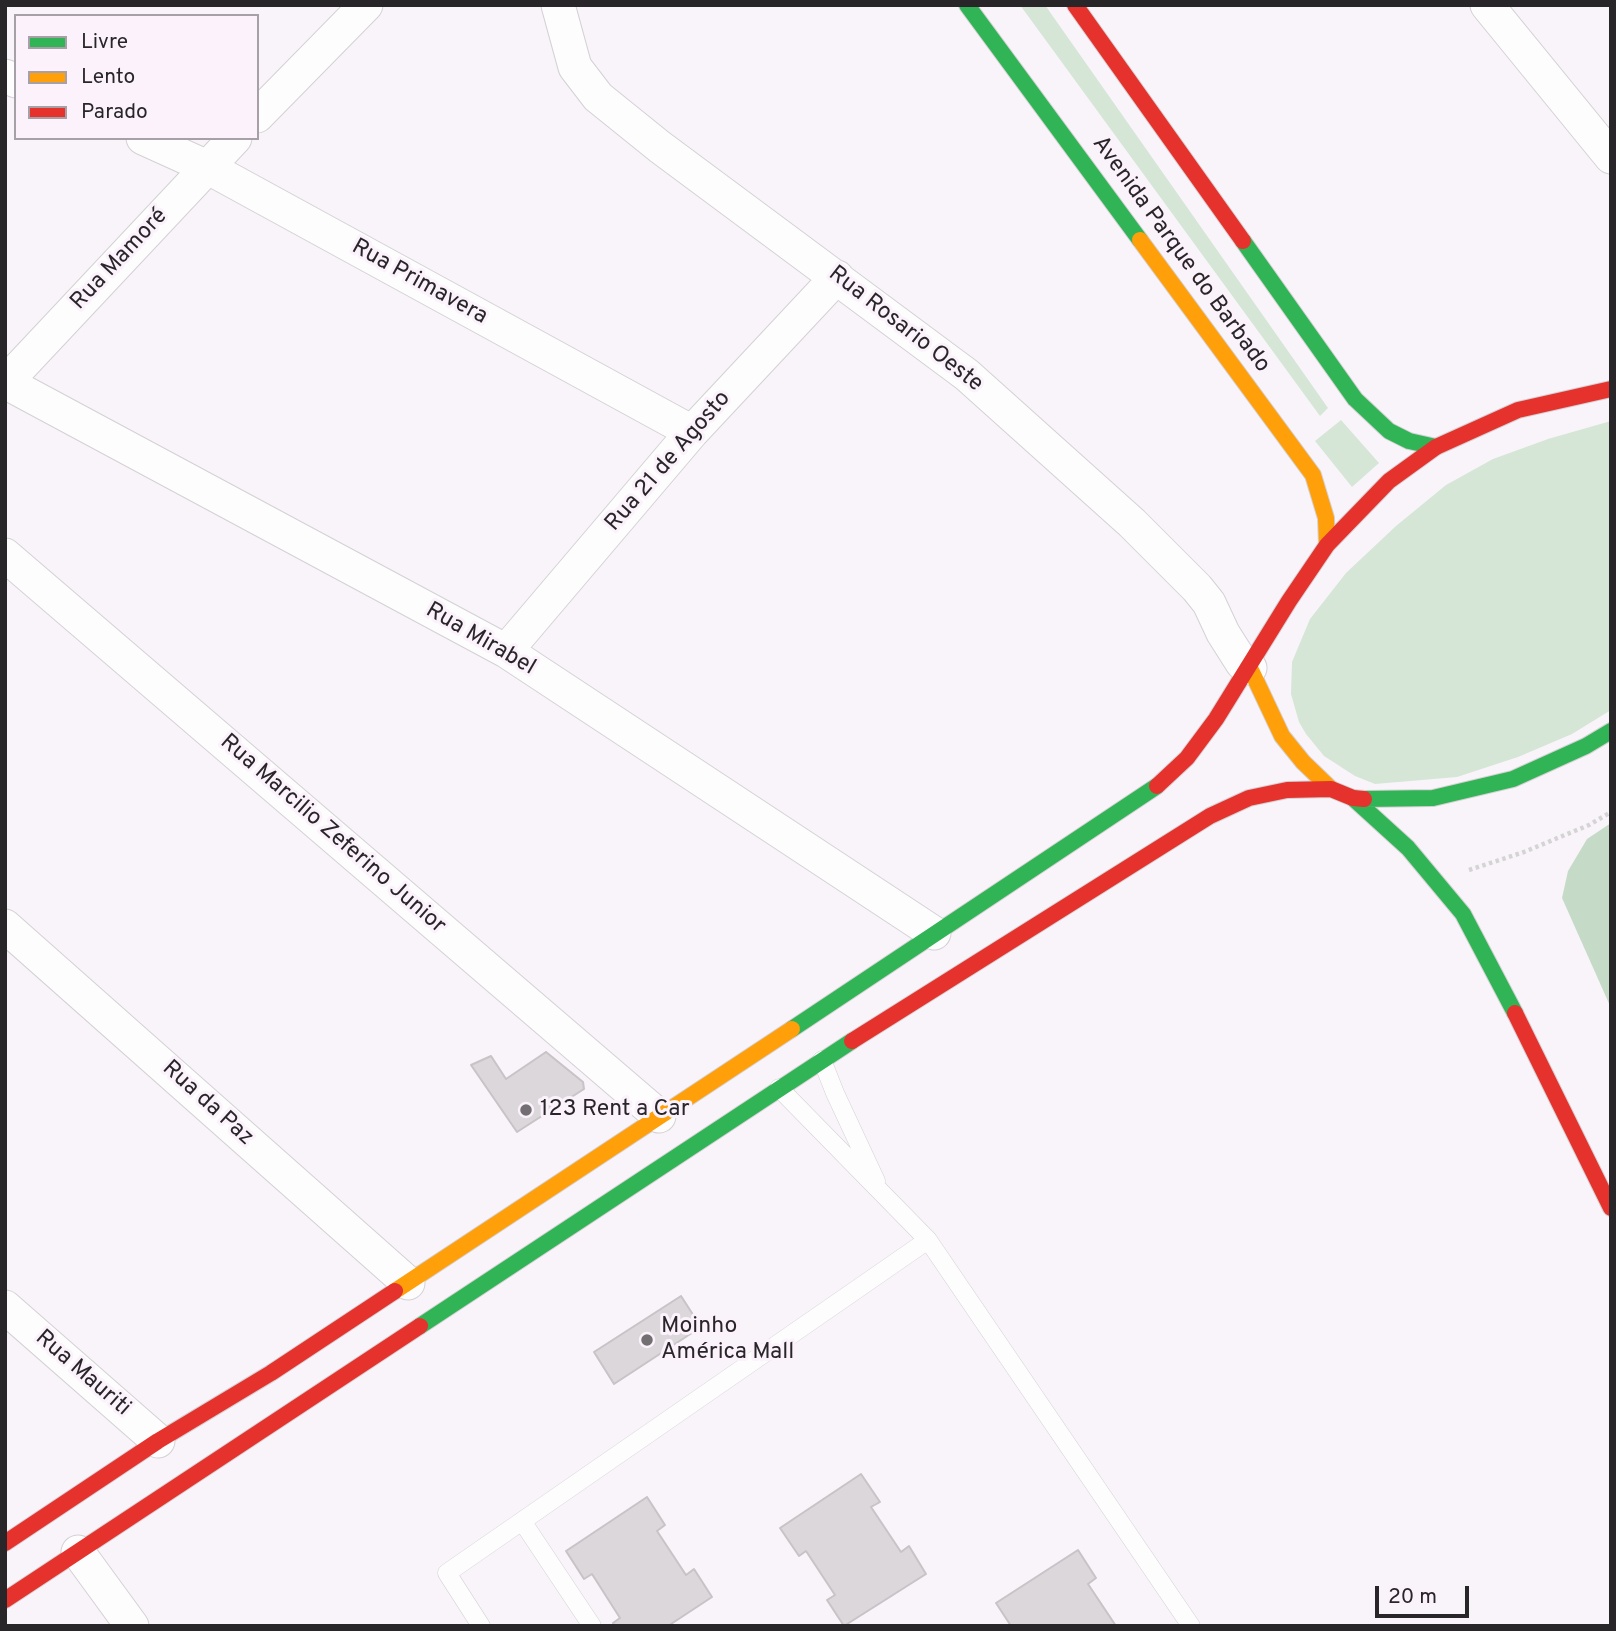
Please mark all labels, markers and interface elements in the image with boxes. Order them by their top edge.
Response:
legend [14,14,259,140]
text: Livre [81,29,128,56]
text: Lento [81,64,135,91]
text: Parado [81,99,148,126]
street label: Avenida Parque do Barbado [1085,131,1275,379]
street label: Rua Mamoré [66,203,174,317]
street label: Rua Primavera [346,234,492,332]
street label: Rua Rosario Oeste [822,261,988,399]
street label: Rua 21 de Agosto [601,386,737,538]
street label: Rua Mirabel [420,598,540,682]
street label: Rua Marcilio Zeferino Junior [214,729,450,941]
street label: Rua da Paz [156,1056,258,1152]
place label: 123 Rent a Car [540,1096,690,1124]
marker: 123 Rent a Car [518,1102,534,1118]
place label: Moinho América Mall [661,1313,794,1367]
street label: Rua Mauriti [29,1325,135,1423]
marker: Moinho América Mall [639,1332,655,1348]
scale bar [1378,1572,1472,1616]
text: 20 m [1388,1584,1437,1611]

